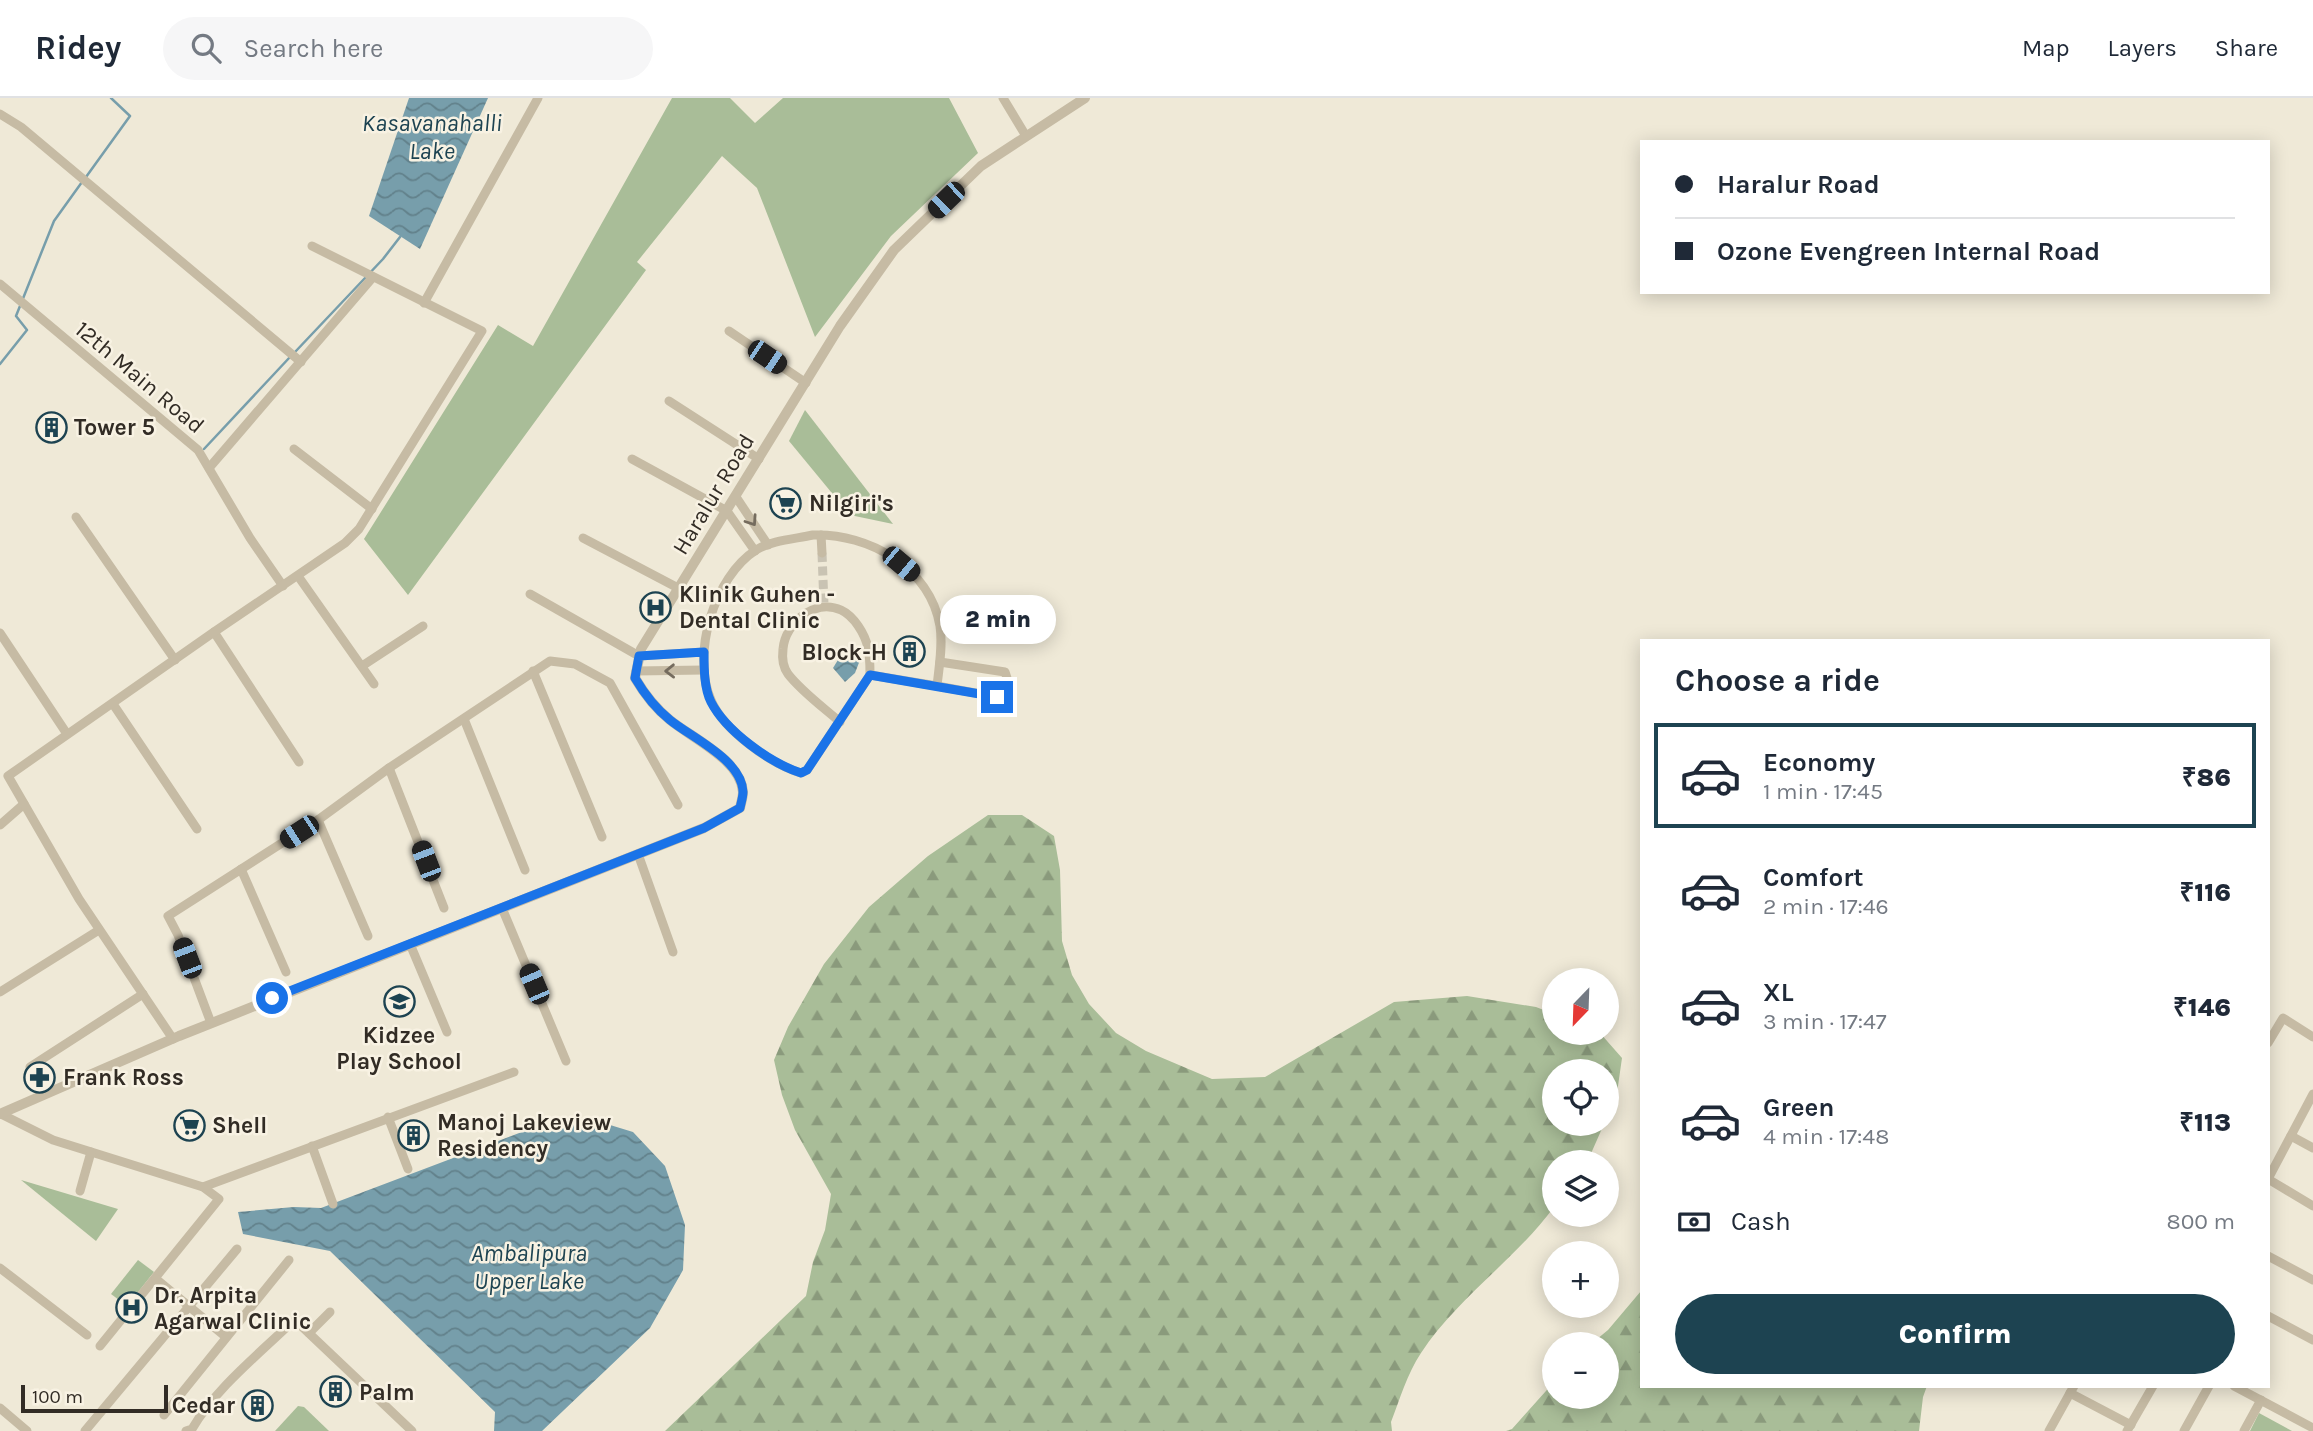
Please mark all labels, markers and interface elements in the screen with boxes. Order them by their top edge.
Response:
search box [163,17,653,80]
text: Ridey [35,29,121,67]
icon: search [187,29,225,67]
text: Search here [243,33,383,64]
text: Map [2022,34,2070,62]
text: Layers [2108,34,2177,62]
text: Share [2215,34,2278,62]
water label: Kasavanahalli Lake [362,109,502,165]
text: Haralur Road [1717,169,1880,200]
car [924,178,969,222]
text: Ozone Evengreen Internal Road [1717,236,2100,267]
street label: 12th Main Road [70,316,210,439]
car [744,337,791,377]
building icon: Tower 5 [34,410,68,444]
place label: Tower 5 [74,414,155,441]
street label: Haralur Road [667,429,760,560]
supermarket icon: Nilgiri's [769,486,803,520]
place label: Nilgiri's [809,490,894,517]
one-way arrow [744,513,756,526]
car [879,542,924,586]
place label: Klinik Guhen - Dental Clinic [679,581,835,634]
hospital icon: Klinik Guhen - Dental Clinic [639,590,673,624]
callout: 2 min [939,596,1055,644]
text: 2 min [965,606,1031,633]
building icon: Block-H [893,635,927,669]
place label: Block-H [801,639,887,666]
text: Choose a ride [1675,662,1880,699]
one-way arrow [664,663,675,679]
route end [981,681,1013,713]
icon: car [1679,744,1742,807]
text: Economy [1763,747,1875,778]
text: ₹86 [2182,762,2231,793]
text: 1 min · 17:45 [1763,778,1883,805]
car [276,812,323,852]
car [409,838,444,884]
icon: car [1679,859,1742,922]
text: Comfort [1763,862,1864,893]
text: ₹116 [2179,877,2231,908]
text: 2 min · 17:46 [1763,893,1889,920]
car [170,935,205,981]
car [517,961,552,1007]
north arrow [1542,968,1619,1045]
map controls [1542,968,1619,1409]
icon: car [1679,974,1742,1037]
text: XL [1763,977,1794,1008]
route start [256,982,288,1014]
school or university icon: Kidzee Play School [382,984,416,1018]
text: ₹146 [2173,992,2231,1023]
text: 3 min · 17:47 [1763,1008,1887,1035]
place label: Kidzee Play School [336,1022,462,1075]
button: locate [1542,1059,1619,1136]
pharmacy icon: Frank Ross [23,1060,57,1094]
place label: Frank Ross [63,1064,184,1091]
icon: car [1679,1089,1742,1152]
text: Green [1763,1092,1835,1123]
text: ₹113 [2179,1107,2231,1138]
supermarket icon: Shell [172,1108,206,1142]
place label: Manoj Lakeview Residency [437,1109,612,1162]
place label: Shell [212,1112,267,1139]
building icon: Manoj Lakeview Residency [397,1118,431,1152]
text: 4 min · 17:48 [1763,1123,1889,1150]
button: layers [1542,1150,1619,1227]
icon: cash [1675,1203,1713,1241]
text: Cash [1731,1206,1791,1237]
text: 800 m [2167,1208,2235,1235]
water label: Ambalipura Upper Lake [471,1239,587,1295]
button: + [1542,1241,1619,1318]
place label: Dr. Arpita Agarwal Clinic [154,1282,311,1335]
hospital icon: Dr. Arpita Agarwal Clinic [114,1291,148,1325]
button: Confirm [1675,1294,2235,1374]
button: − [1542,1332,1619,1409]
building icon: Palm [319,1375,353,1409]
place label: Palm [359,1379,415,1406]
scale bar [21,1382,168,1414]
text: 100 m [32,1386,83,1408]
building icon: Cedar [241,1388,275,1422]
place label: Cedar [172,1392,235,1419]

